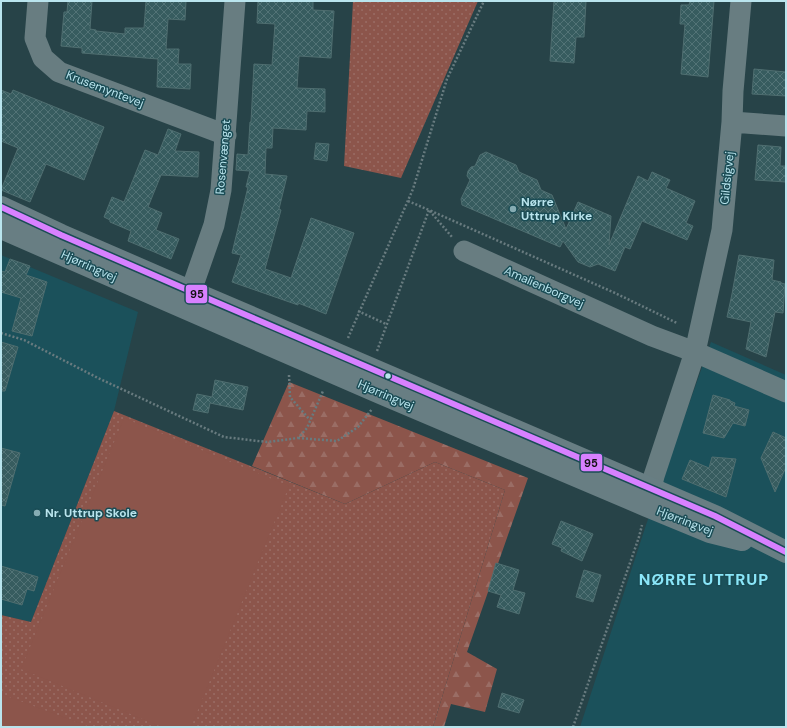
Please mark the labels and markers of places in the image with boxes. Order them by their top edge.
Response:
place label: Nørre Uttrup Kirke [521,194,592,224]
marker: Nørre Uttrup Kirke [508,204,518,214]
unlabelled marker [383,371,393,381]
place label: Nr. Uttrup Skole [45,505,137,521]
marker: Nr. Uttrup Skole [32,508,42,518]

